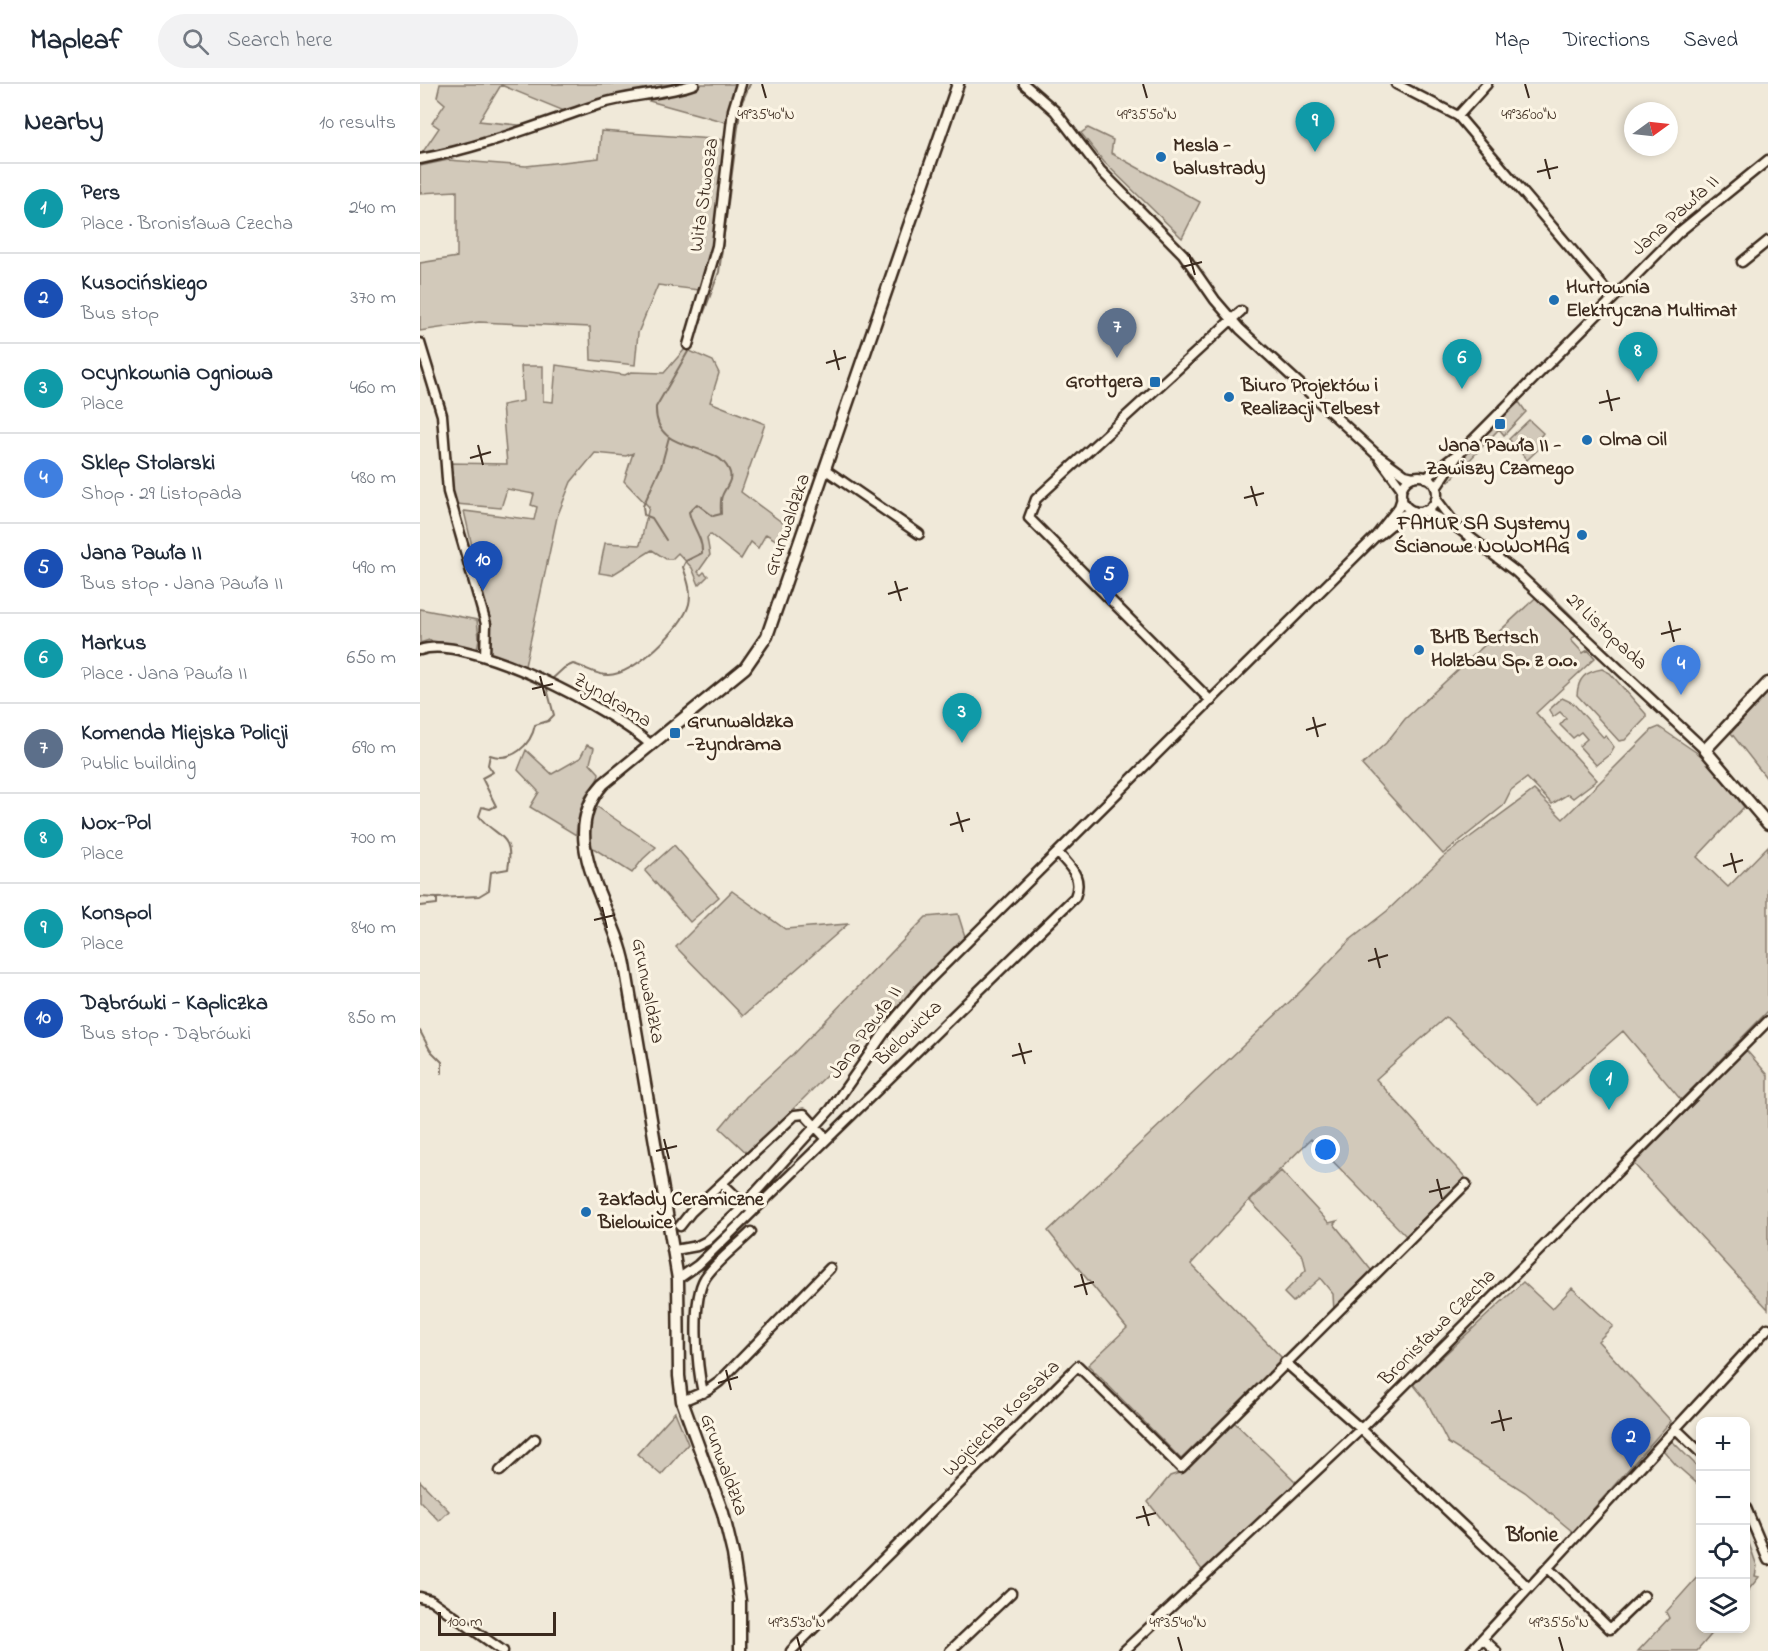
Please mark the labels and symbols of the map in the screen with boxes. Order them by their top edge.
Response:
north arrow [1624,102,1678,156]
pin: 9 [1296,103,1334,152]
text: 49°35'40"N [737,104,795,126]
text: 49°35'50"N [1117,104,1177,126]
text: 49°36'00"N [1501,104,1557,126]
place label: Mesla - balustrady [1173,132,1265,185]
street label: Wita Stwosza [683,136,727,254]
marker: Mesla - balustrady [1154,150,1168,164]
street label: Jana Pawła II [1625,168,1727,264]
place label: Hurtownia Elektryczna Multimat [1566,274,1737,327]
marker: Hurtownia Elektryczna Multimat [1547,293,1561,307]
pin: 7 [1098,308,1136,358]
pin: 8 [1618,332,1658,382]
pin: 6 [1442,340,1482,389]
place label: Grottgera [1065,368,1143,398]
place label: Biuro Projektów i Realizacji Telbest [1240,372,1380,424]
marker: Grottgera [1148,375,1162,389]
marker: Biuro Projektów i Realizacji Telbest [1222,390,1236,404]
marker: Jana Pawła II - Zawiszy Czarnego [1493,417,1507,431]
place label: Olma Oil [1599,426,1667,455]
place label: Jana Pawła II - Zawiszy Czarnego [1426,432,1574,485]
marker: Olma Oil [1580,433,1594,447]
street label: Grunwaldzka [757,470,819,580]
place label: FAMUR SA Systemy Ścianowe NOWOMAG [1394,510,1570,562]
marker: FAMUR SA Systemy Ścianowe NOWOMAG [1575,528,1589,542]
pin: 10 [464,542,502,591]
pin: 5 [1090,556,1128,606]
street label: 29 Listopada [1558,586,1654,678]
place label: BHB Bertsch Holzbau Sp. z o.o. [1430,624,1577,676]
marker: BHB Bertsch Holzbau Sp. z o.o. [1412,643,1426,657]
pin: 4 [1662,646,1700,695]
street label: Zyndrama [567,666,657,736]
pin: 3 [942,694,982,743]
place label: Grunwaldzka -Zyndrama [686,708,794,761]
marker: Grunwaldzka -Zyndrama [668,726,682,740]
street label: Grunwaldzka [623,936,671,1046]
street label: Jana Pawła II [822,980,910,1086]
street label: Bielowicka [868,994,950,1075]
pin: 1 [1590,1060,1628,1110]
your location [1311,1135,1340,1164]
place label: Zakłady Ceramiczne Bielowice [597,1186,765,1238]
marker: Zakłady Ceramiczne Bielowice [579,1205,593,1219]
street label: Bronisława Czecha [1372,1263,1503,1394]
street label: Wojciecha Kossaka [937,1354,1067,1484]
street label: Grunwaldzka [691,1410,755,1520]
pin: 2 [1612,1418,1650,1468]
district label: Błonie [1505,1521,1559,1551]
scale bar [438,1609,556,1636]
text: 49°35'30"N [768,1612,826,1634]
text: 49°35'40"N [1149,1612,1207,1634]
text: 49°35'50"N [1529,1612,1589,1634]

